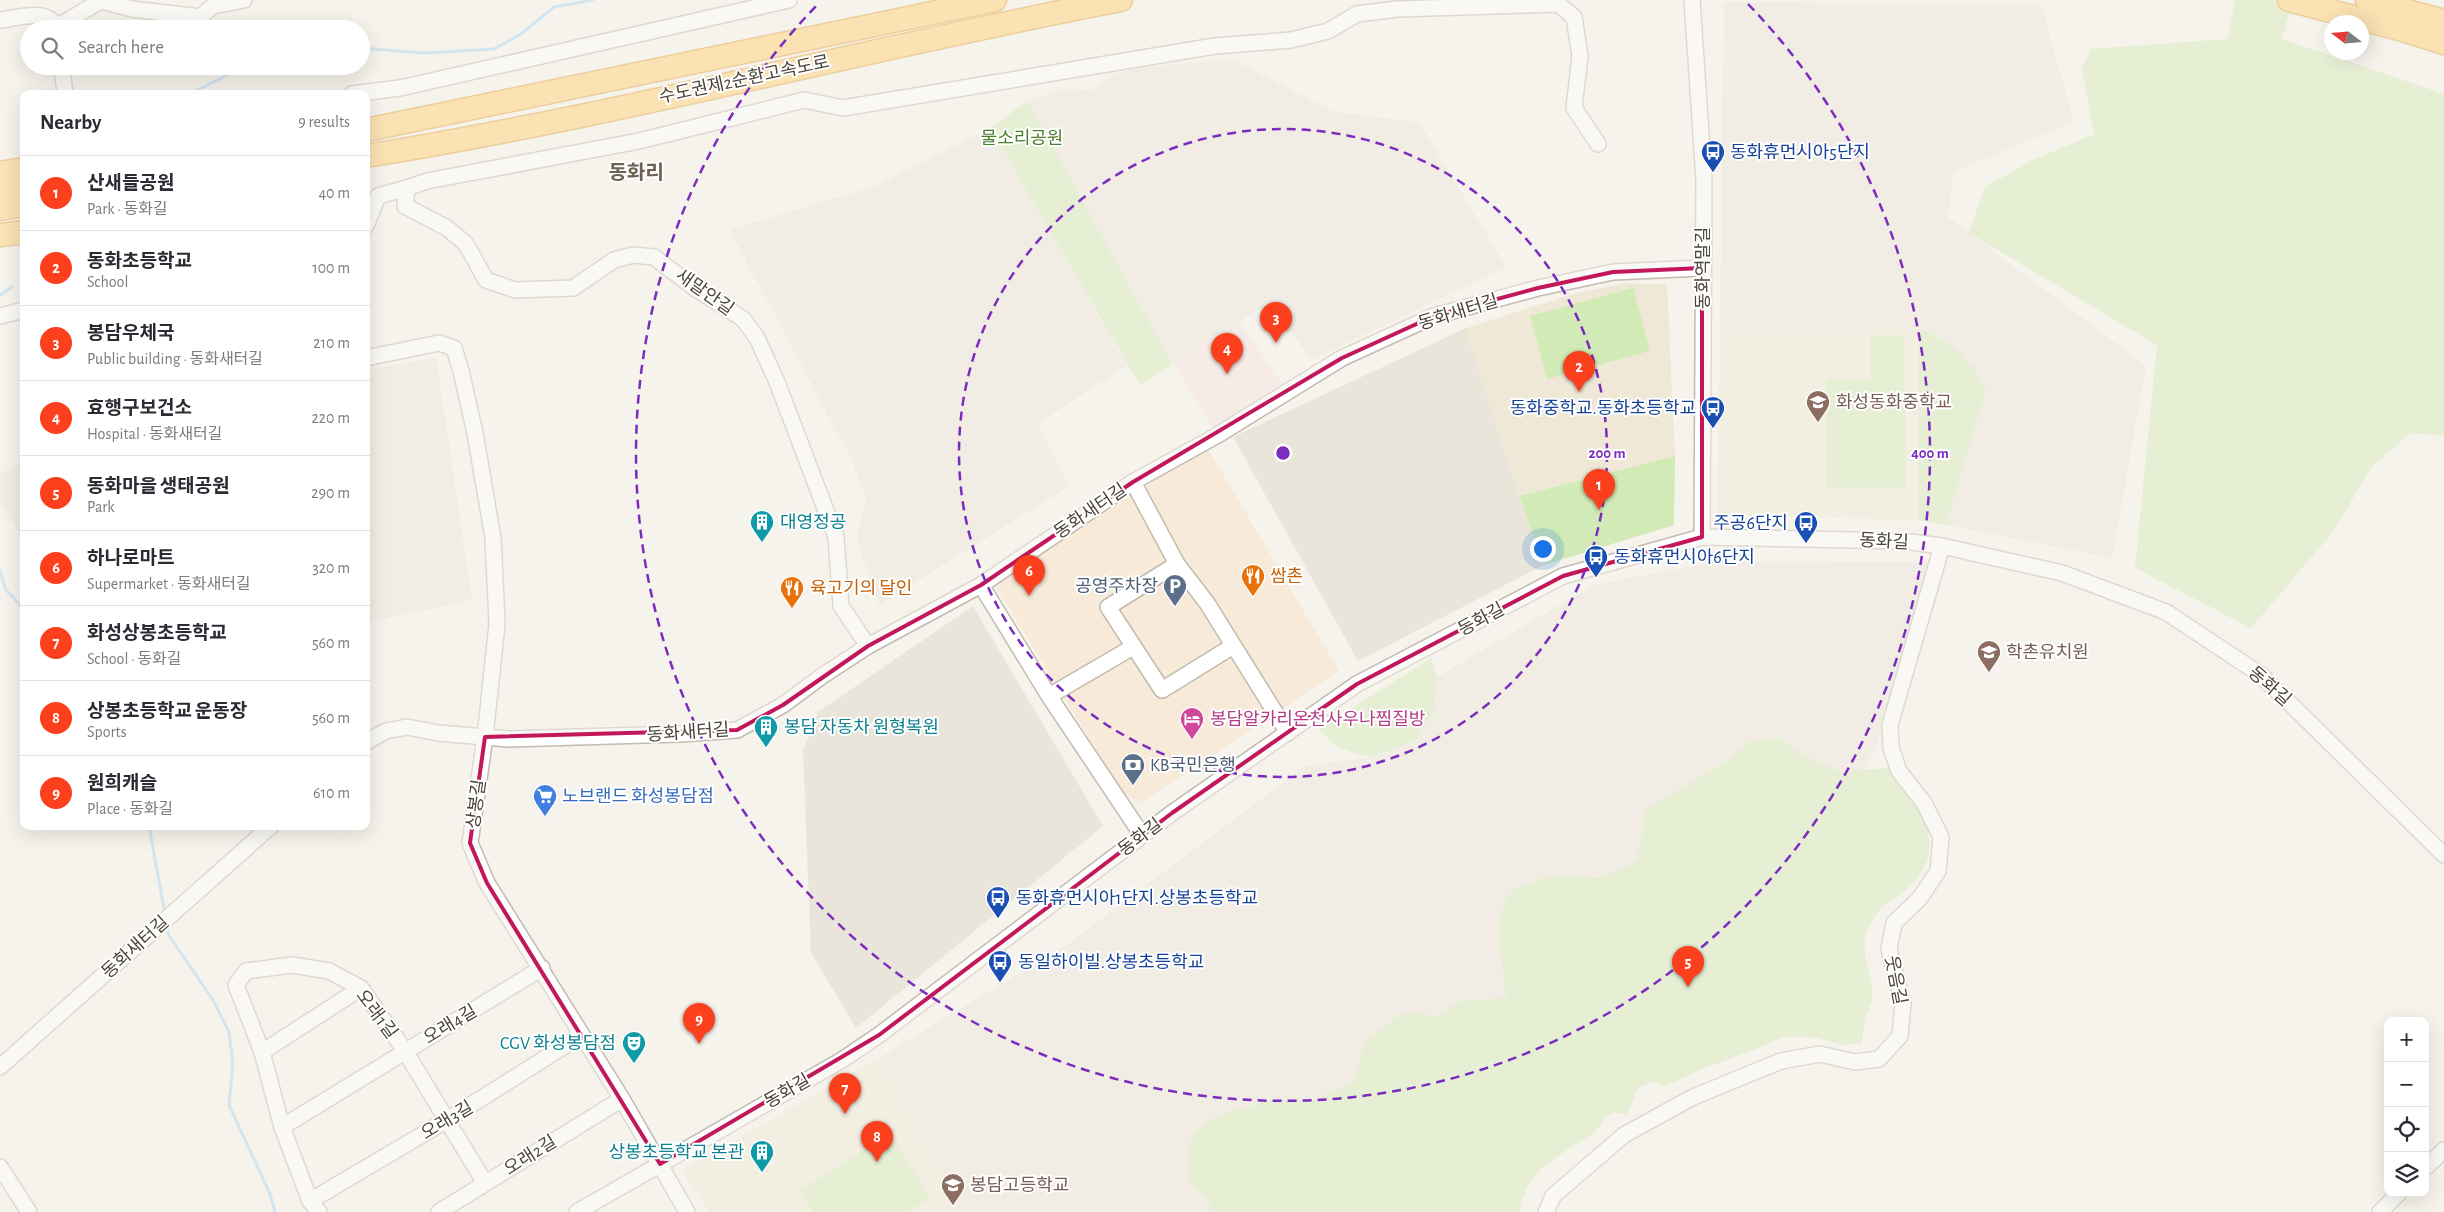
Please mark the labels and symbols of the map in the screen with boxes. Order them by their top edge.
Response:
north arrow [2324,15,2369,60]
street label: 수도권제2순환고속도로 [657,51,831,107]
park label: 물소리공원 [981,128,1063,148]
bus stop icon: 동화휴먼시아5단지 [1700,139,1726,173]
place label: 동화휴먼시아5단지 [1730,142,1870,162]
district label: 동화리 [608,162,664,183]
street label: 동화역말길 [1694,227,1713,309]
street label: 새말안길 [672,266,737,319]
street label: 동화새터길 [1415,290,1501,334]
pin: 3 [1260,302,1292,343]
pin: 4 [1211,333,1243,374]
pin: 2 [1563,351,1595,392]
school or university icon: 화성동화중학교 [1805,389,1831,423]
place label: 화성동화중학교 [1836,393,1952,412]
bus stop icon: 동화중학교.동화초등학교 [1700,395,1726,429]
place label: 동화중학교.동화초등학교 [1510,399,1696,418]
centre of rings [1274,444,1292,462]
text: 200 m [1588,446,1626,461]
text: 400 m [1911,446,1949,461]
pin: 1 [1583,469,1615,510]
street label: 동화새터길 [1050,480,1130,542]
building icon: 대영정공 [749,509,775,543]
bus stop icon: 주공6단지 [1793,510,1819,544]
place label: 대영정공 [780,512,846,532]
place label: 주공6단지 [1713,513,1788,533]
street label: 동화길 [1859,531,1909,552]
your location [1530,536,1556,562]
bus stop icon: 동화휴먼시아6단지 [1583,544,1609,578]
place label: 동화휴먼시아6단지 [1614,547,1755,567]
pin: 6 [1013,555,1045,596]
restaurant icon: 쌈촌 [1240,563,1266,597]
place label: 쌈촌 [1270,567,1303,586]
parking icon: 공영주차장 [1162,573,1188,607]
restaurant icon: 육고기의 달인 [779,575,805,609]
place label: 공영주차장 [1075,576,1158,596]
place label: 육고기의 달인 [810,578,912,598]
street label: 동화길 [1455,599,1508,639]
school or university icon: 학촌유치원 [1976,639,2002,673]
place label: 학촌유치원 [2006,642,2089,662]
street label: 동화길 [2245,663,2295,710]
hotel icon: 봉담알카리온천사우나찜질방 [1179,706,1205,740]
place label: 봉담알카리온천사우나찜질방 [1210,709,1425,729]
building icon: 봉담 자동차 원형복원 [753,714,779,748]
place label: 봉담 자동차 원형복원 [784,717,939,737]
street label: 동화새터길 [646,719,730,745]
bank icon: KB국민은행 [1120,752,1146,786]
place label: KB국민은행 [1150,756,1236,775]
street label: 상봉길 [463,778,489,830]
supermarket icon: 노브랜드 화성봉담점 [532,783,558,817]
place label: 노브랜드 화성봉담점 [562,786,714,806]
street label: 동화길 [1115,815,1166,860]
bus stop icon: 동화휴먼시아1단지.상봉초등학교 [985,885,1011,919]
place label: 동화휴먼시아1단지.상봉초등학교 [1016,888,1258,908]
street label: 동화새터길 [98,912,172,982]
pin: 5 [1672,946,1704,987]
bus stop icon: 동일하이빌.상봉초등학교 [987,949,1013,983]
place label: 동일하이빌.상봉초등학교 [1018,952,1204,972]
street label: 웃음길 [1881,954,1910,1006]
street label: 오래1길 [352,986,401,1042]
street label: 오래4길 [420,1001,480,1048]
pin: 9 [683,1003,715,1044]
theatre icon: CGV 화성봉담점 [621,1030,647,1064]
place label: CGV 화성봉담점 [500,1033,616,1053]
street label: 동화길 [761,1071,814,1112]
pin: 7 [829,1073,861,1114]
street label: 오래3길 [418,1098,477,1143]
pin: 8 [861,1121,893,1162]
street label: 오래2길 [501,1132,560,1179]
building icon: 상봉초등학교 본관 [749,1139,775,1173]
place label: 상봉초등학교 본관 [609,1142,744,1162]
school or university icon: 봉담고등학교 [940,1172,966,1206]
place label: 봉담고등학교 [970,1176,1069,1195]

